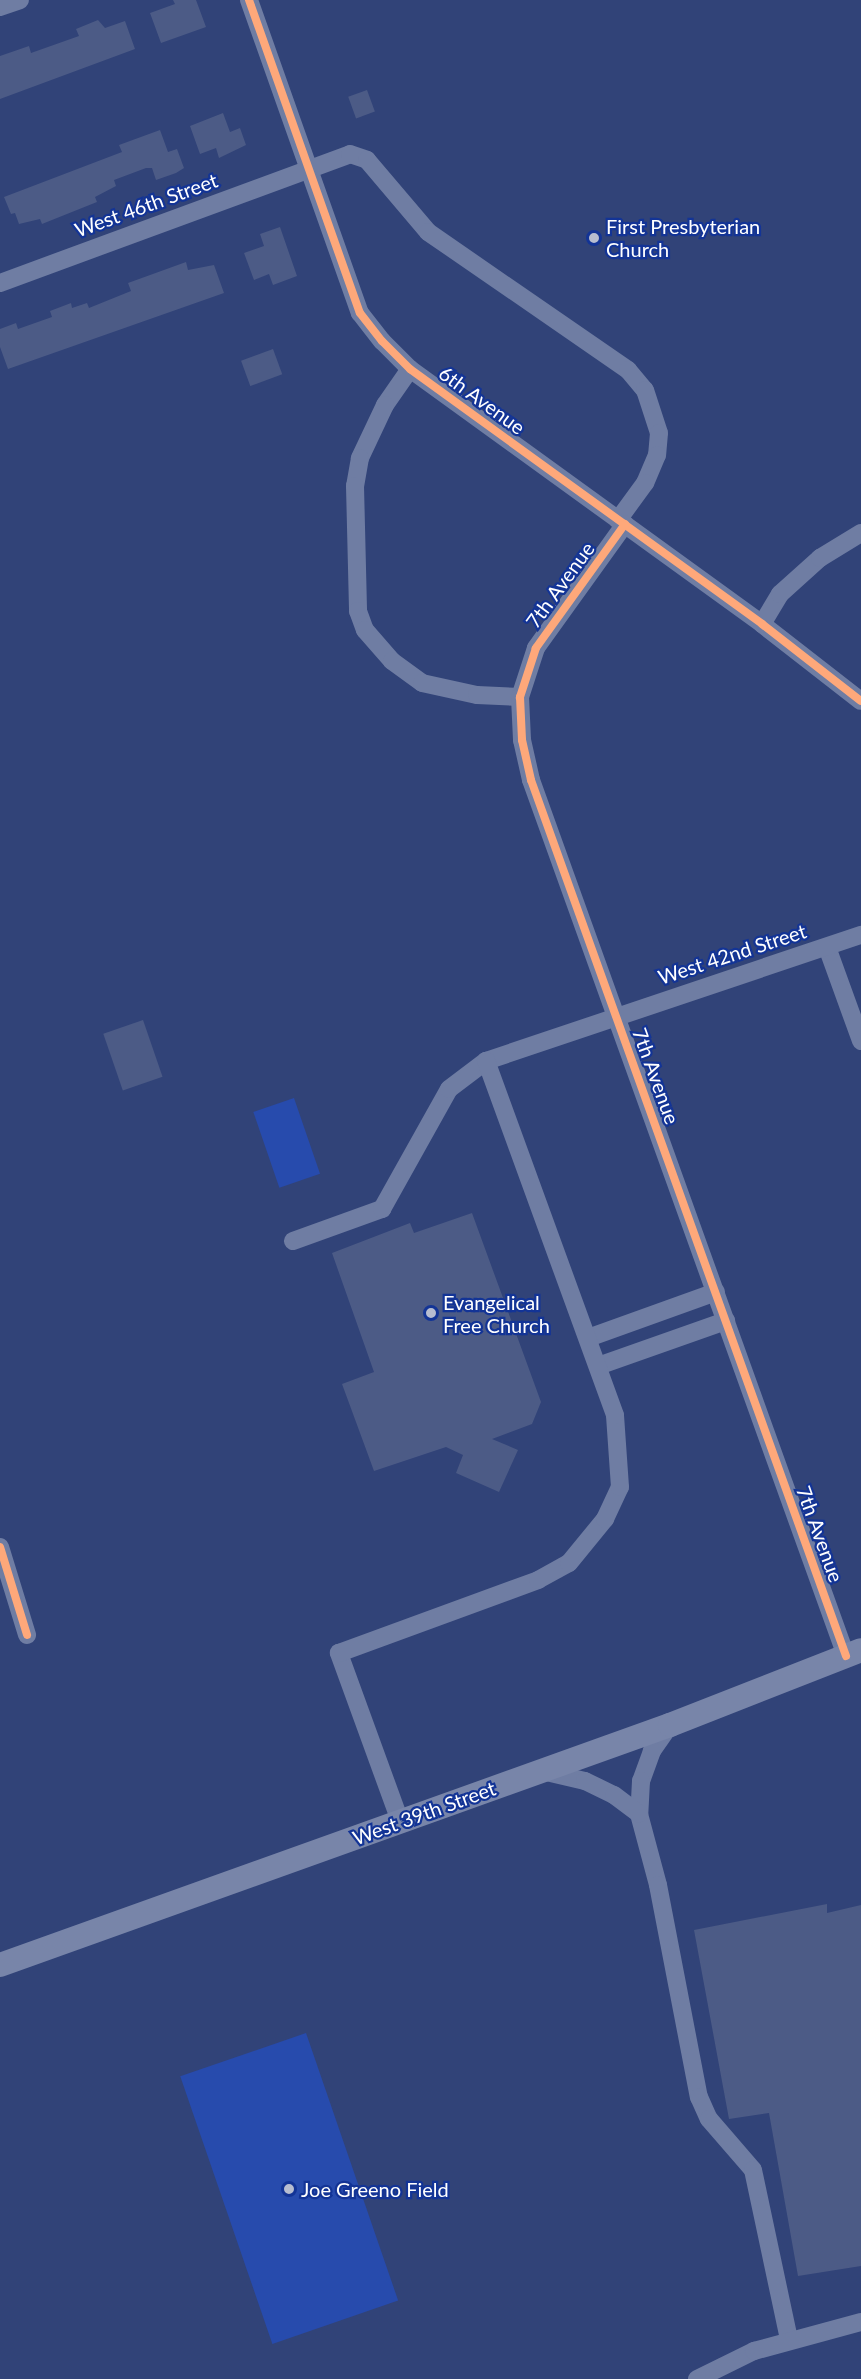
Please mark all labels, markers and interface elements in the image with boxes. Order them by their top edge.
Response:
street label: West 46th Street [71,168,221,242]
place label: First Presbyterian Church [606,214,760,261]
marker: First Presbyterian Church [587,231,601,245]
street label: 6th Avenue [434,361,530,439]
street label: 7th Avenue [521,537,599,633]
street label: West 42nd Street [655,919,809,989]
street label: 7th Avenue [627,1024,685,1128]
place label: Evangelical Free Church [443,1290,550,1337]
marker: Evangelical Free Church [424,1306,438,1320]
street label: 7th Avenue [791,1482,849,1586]
street label: West 39th Street [349,1776,499,1850]
place label: Joe Greeno Field [301,2177,449,2201]
marker: Joe Greeno Field [282,2182,296,2196]

